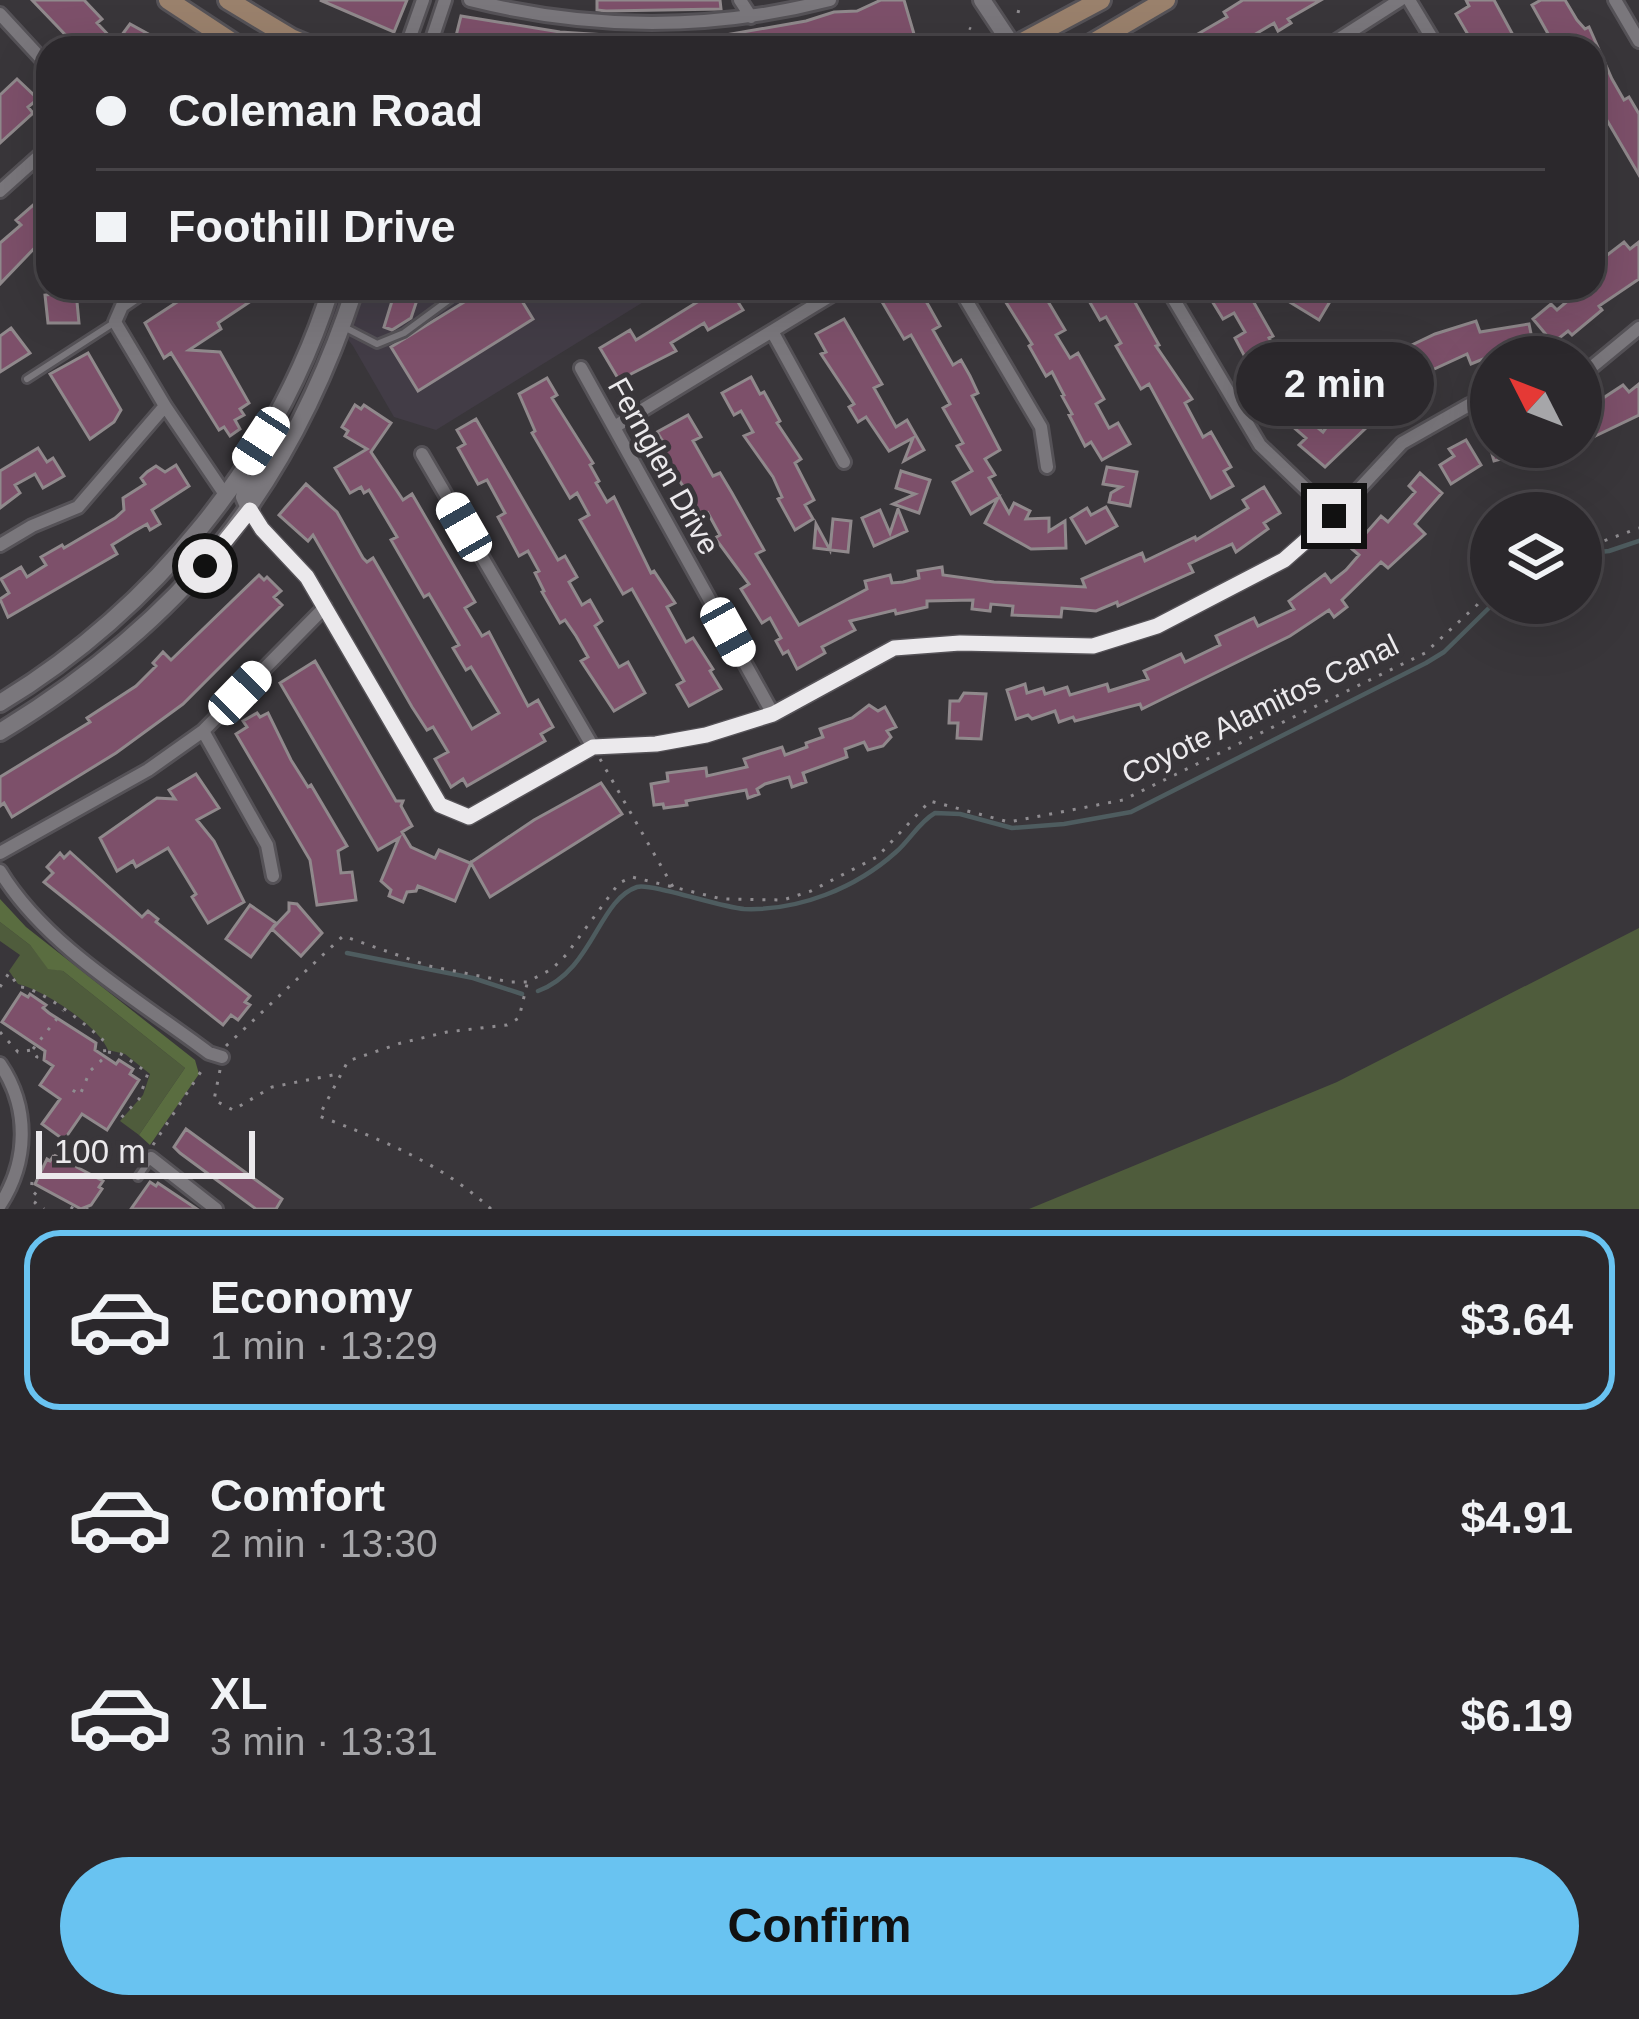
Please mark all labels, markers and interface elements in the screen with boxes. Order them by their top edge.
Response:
text: Coleman Road [168,85,483,136]
text: Foothill Drive [168,201,456,252]
north arrow [1470,336,1602,468]
map controls [1470,336,1602,624]
callout: 2 min [1235,342,1433,426]
text: 2 min [1284,362,1386,405]
street label: Fernglen Drive [602,372,726,560]
car [226,401,296,481]
car [430,487,498,567]
route end [1307,489,1361,543]
button: layers [1470,492,1602,624]
route start [178,539,232,593]
car [695,592,761,672]
street label: Coyote Alamitos Canal [1116,628,1404,790]
car [202,655,278,731]
scale bar [36,1125,255,1178]
text: 100 m [54,1133,146,1170]
icon: car [66,1266,174,1374]
text: Economy [210,1272,413,1323]
text: $3.64 [1460,1294,1573,1345]
text: 1 min · 13:29 [210,1324,438,1367]
icon: car [66,1464,174,1572]
text: Comfort [210,1470,385,1521]
text: $4.91 [1460,1492,1573,1543]
text: 2 min · 13:30 [210,1522,438,1565]
icon: car [66,1662,174,1770]
text: XL [210,1668,268,1719]
text: $6.19 [1460,1690,1573,1741]
text: 3 min · 13:31 [210,1720,438,1763]
button: Confirm [60,1857,1579,1995]

